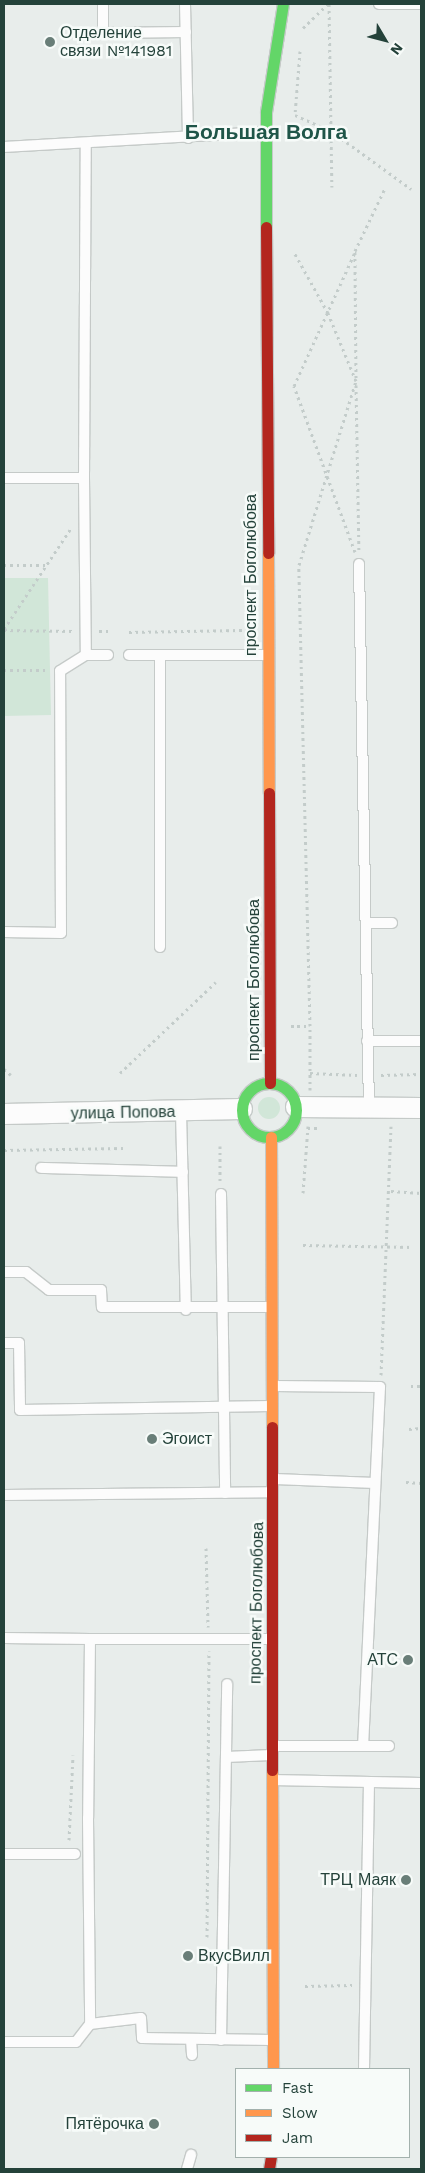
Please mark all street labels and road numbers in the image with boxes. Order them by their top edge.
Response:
street label: проспект Боголюбова [241,494,261,656]
street label: проспект Боголюбова [244,899,264,1061]
street label: улица Попова [71,1102,175,1124]
street label: проспект Боголюбова [246,1522,268,1684]

